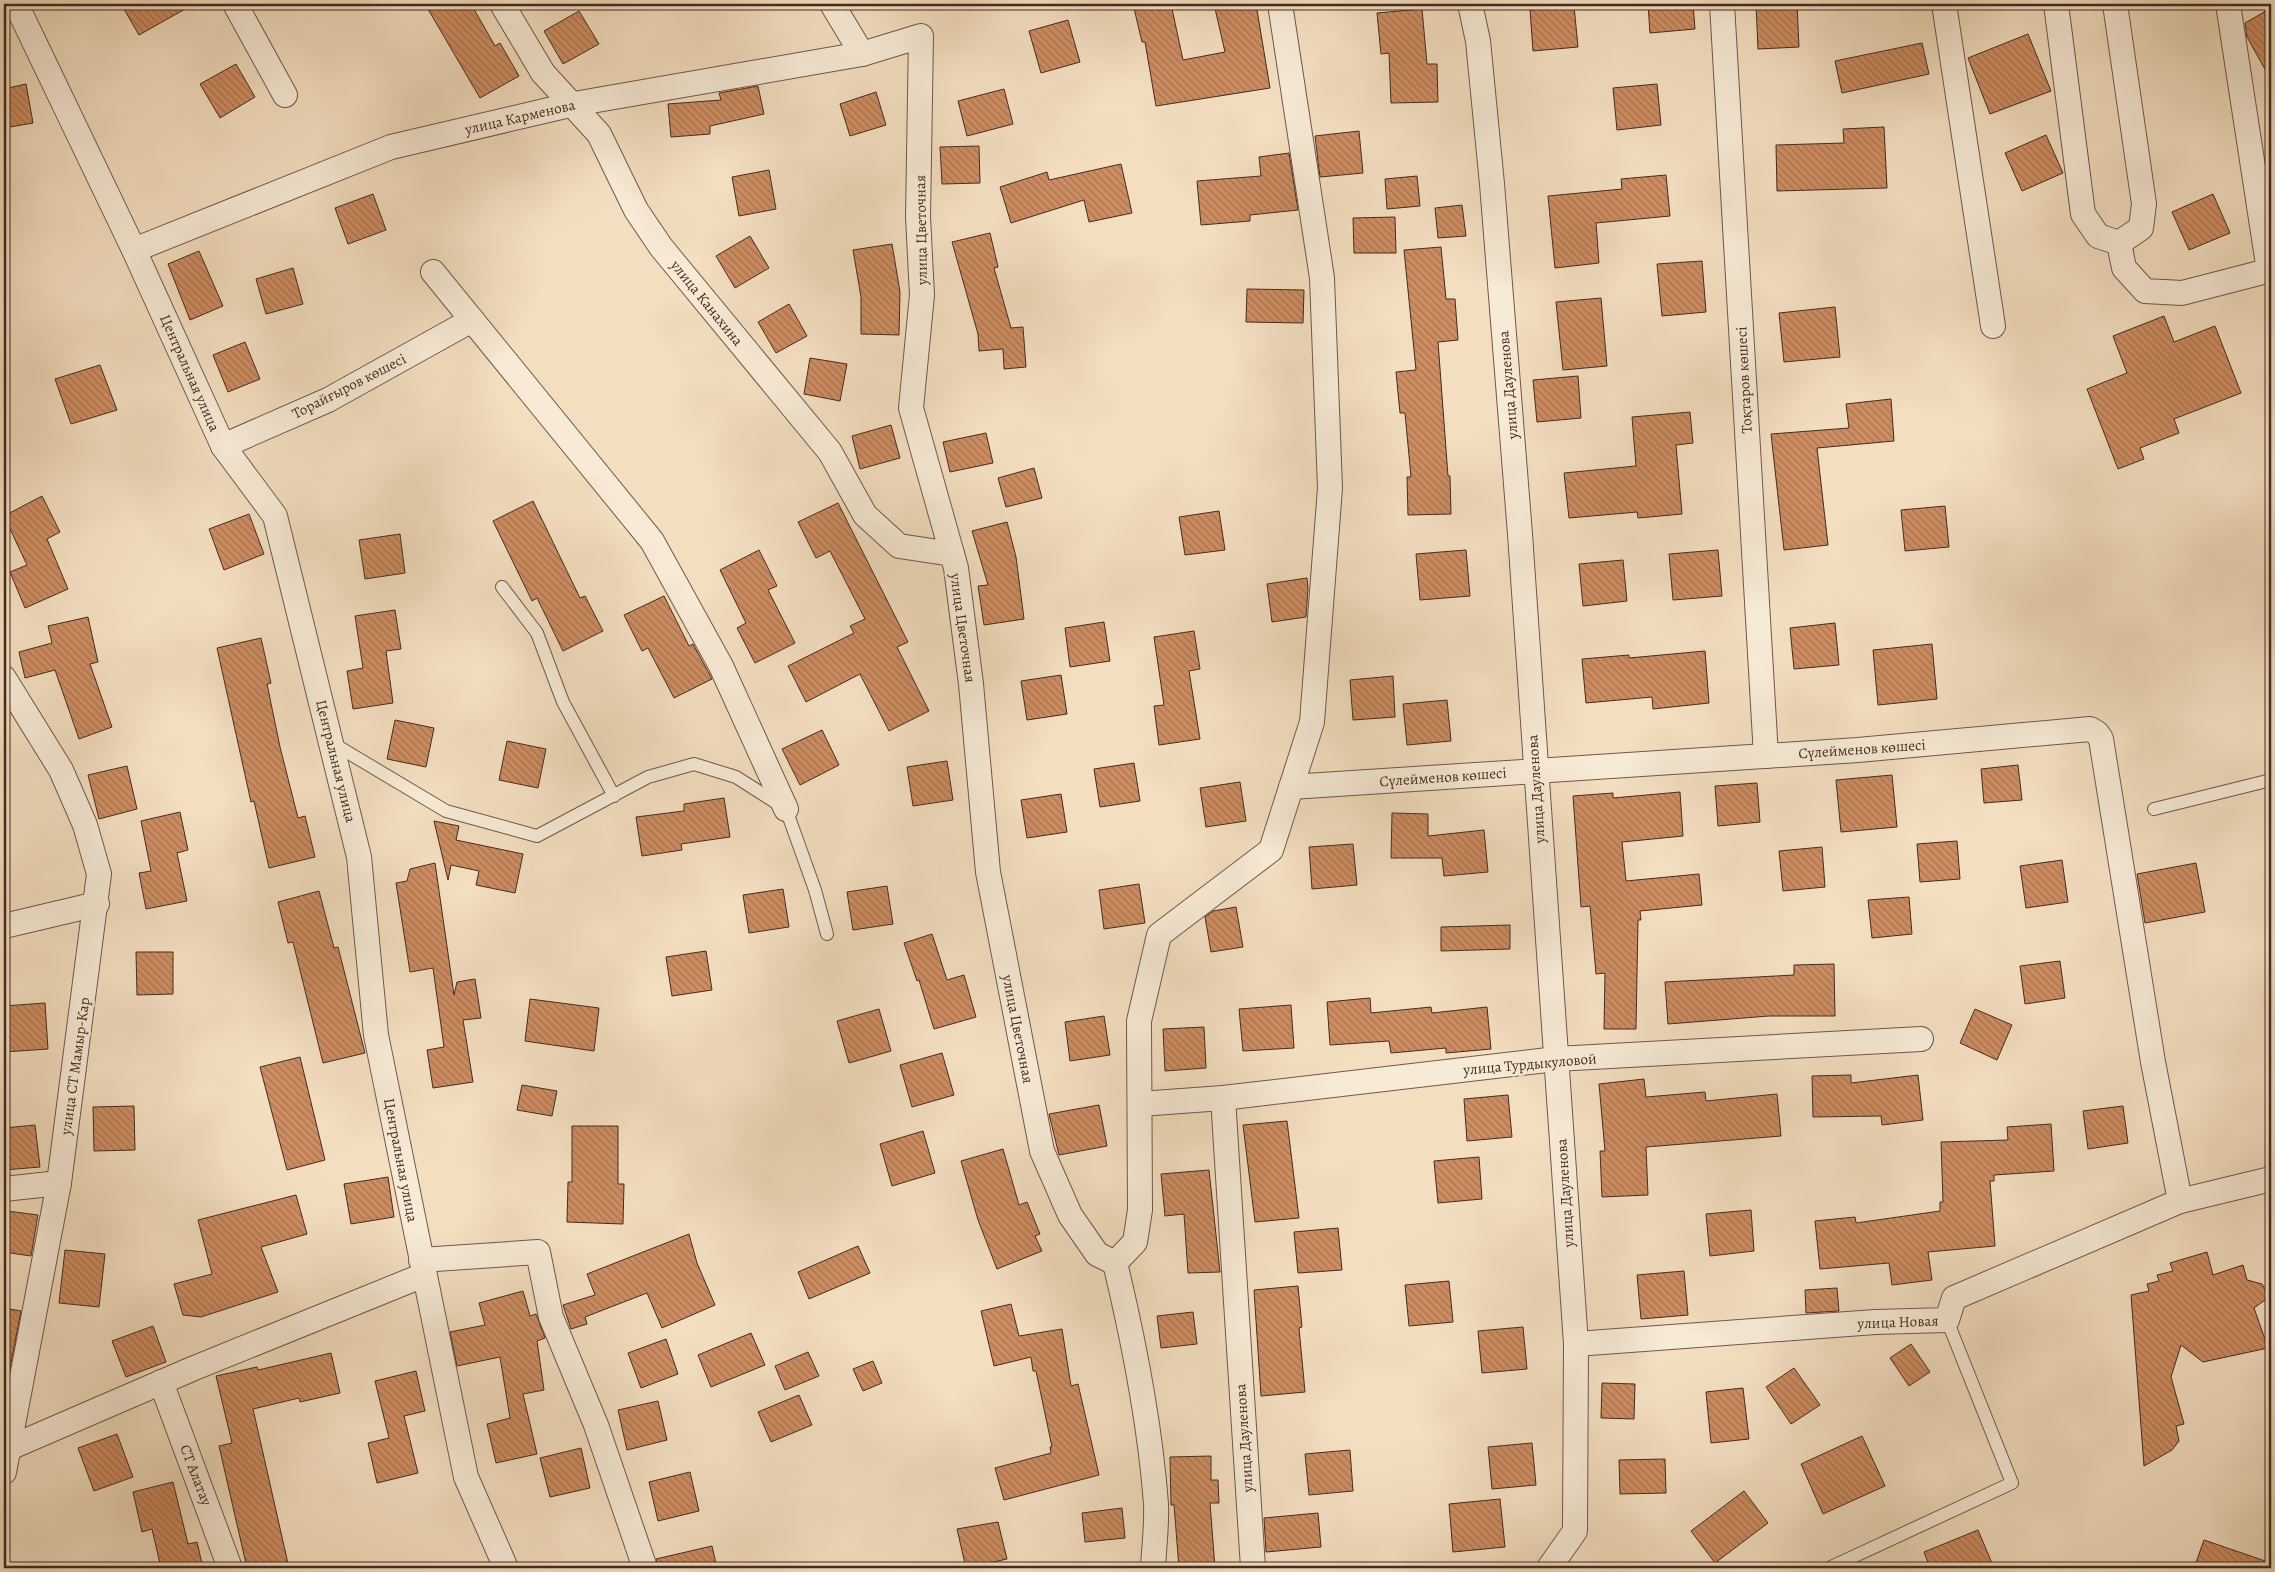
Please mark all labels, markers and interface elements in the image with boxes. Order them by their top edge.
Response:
street label: улица Карменова [462,95,577,140]
street label: улица Цветочная [910,175,932,286]
street label: улица Канахина [666,255,748,350]
street label: Центральная улица [155,311,225,435]
street label: Тоқтаров көшесі [1731,326,1757,434]
street label: улица Дауленова [1493,330,1523,441]
street label: Торайғыров көшесі [289,349,409,423]
street label: улица Цветочная [945,571,981,684]
street label: Центральная улица [311,698,361,825]
street label: улица Дауленова [1522,734,1550,845]
street label: Сүлейменов көшесі [1798,735,1926,763]
street label: Сүлейменов көшесі [1379,763,1507,791]
street label: улица Цветочная [997,972,1038,1085]
street label: улица СТ Мамыр-Кар [55,996,95,1137]
street label: улица Турдыкуловой [1461,1048,1598,1080]
street label: Центральная улица [379,1096,423,1224]
street label: улица Дауленова [1551,1138,1579,1249]
street label: улица Новая [1856,1311,1939,1333]
street label: улица Дауленова [1230,1383,1258,1494]
street label: СТ Алатау [175,1442,217,1509]

